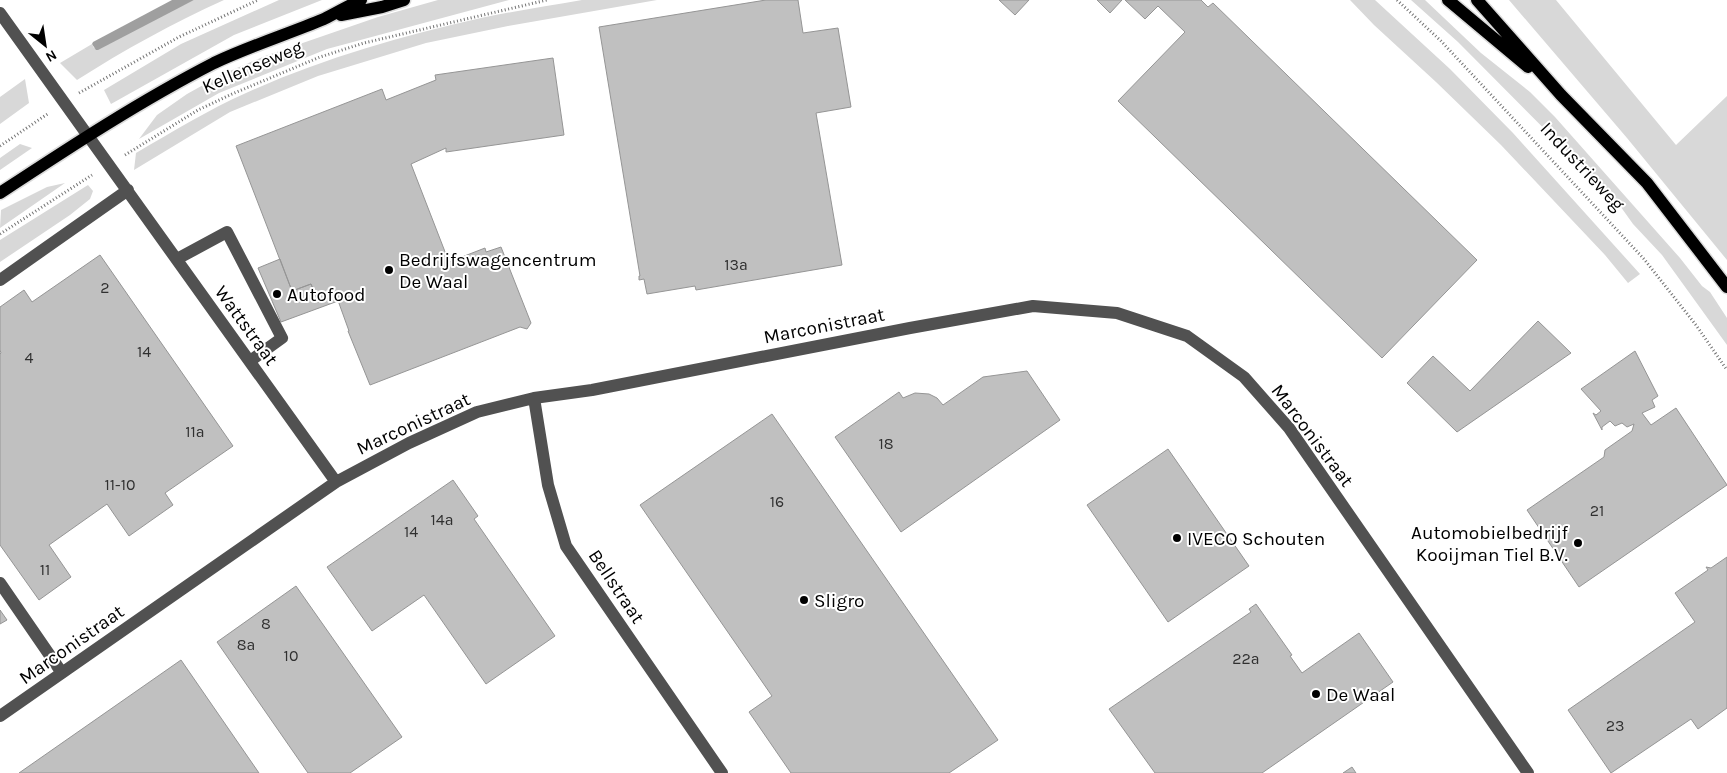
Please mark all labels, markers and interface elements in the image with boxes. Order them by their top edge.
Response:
north arrow [20,20,70,70]
street label: Kellenseweg [199,36,306,98]
text: N [43,46,60,66]
street label: Industrieweg [1536,118,1629,216]
place label: Bedrijfswagencentrum De Waal [399,249,596,293]
house number: 13a [724,255,748,274]
marker: Bedrijfswagencentrum De Waal [383,264,395,276]
house number: 2 [100,278,110,297]
street label: Wattstraat [210,281,282,370]
place label: Autofood [287,284,365,306]
marker: Autofood [271,288,283,300]
street label: Marconistraat [762,303,887,348]
house number: 14 [137,342,151,361]
house number: 4 [25,348,34,367]
street label: Marconistraat [1266,380,1358,491]
street label: Marconistraat [353,388,474,460]
house number: 11a [185,422,205,441]
house number: 18 [878,434,894,453]
house number: 11-10 [105,475,135,494]
house number: 16 [770,492,784,511]
house number: 21 [1590,501,1604,520]
house number: 14a [430,510,454,529]
house number: 14 [404,522,418,541]
place label: Automobielbedrijf Kooijman Tiel B.V. [1411,522,1568,566]
place label: IVECO Schouten [1187,528,1325,550]
marker: IVECO Schouten [1171,532,1183,544]
marker: Automobielbedrijf Kooijman Tiel B.V. [1572,537,1584,549]
street label: Bellstraat [583,545,649,628]
house number: 11 [40,560,50,579]
place label: Sligro [814,590,864,612]
marker: Sligro [798,594,810,606]
street label: Marconistraat [15,601,128,689]
house number: 8 [261,614,271,633]
house number: 8a [237,635,255,654]
house number: 10 [284,646,298,665]
house number: 22a [1232,649,1260,668]
place label: De Waal [1326,684,1395,706]
marker: De Waal [1310,688,1322,700]
house number: 23 [1606,716,1624,735]

